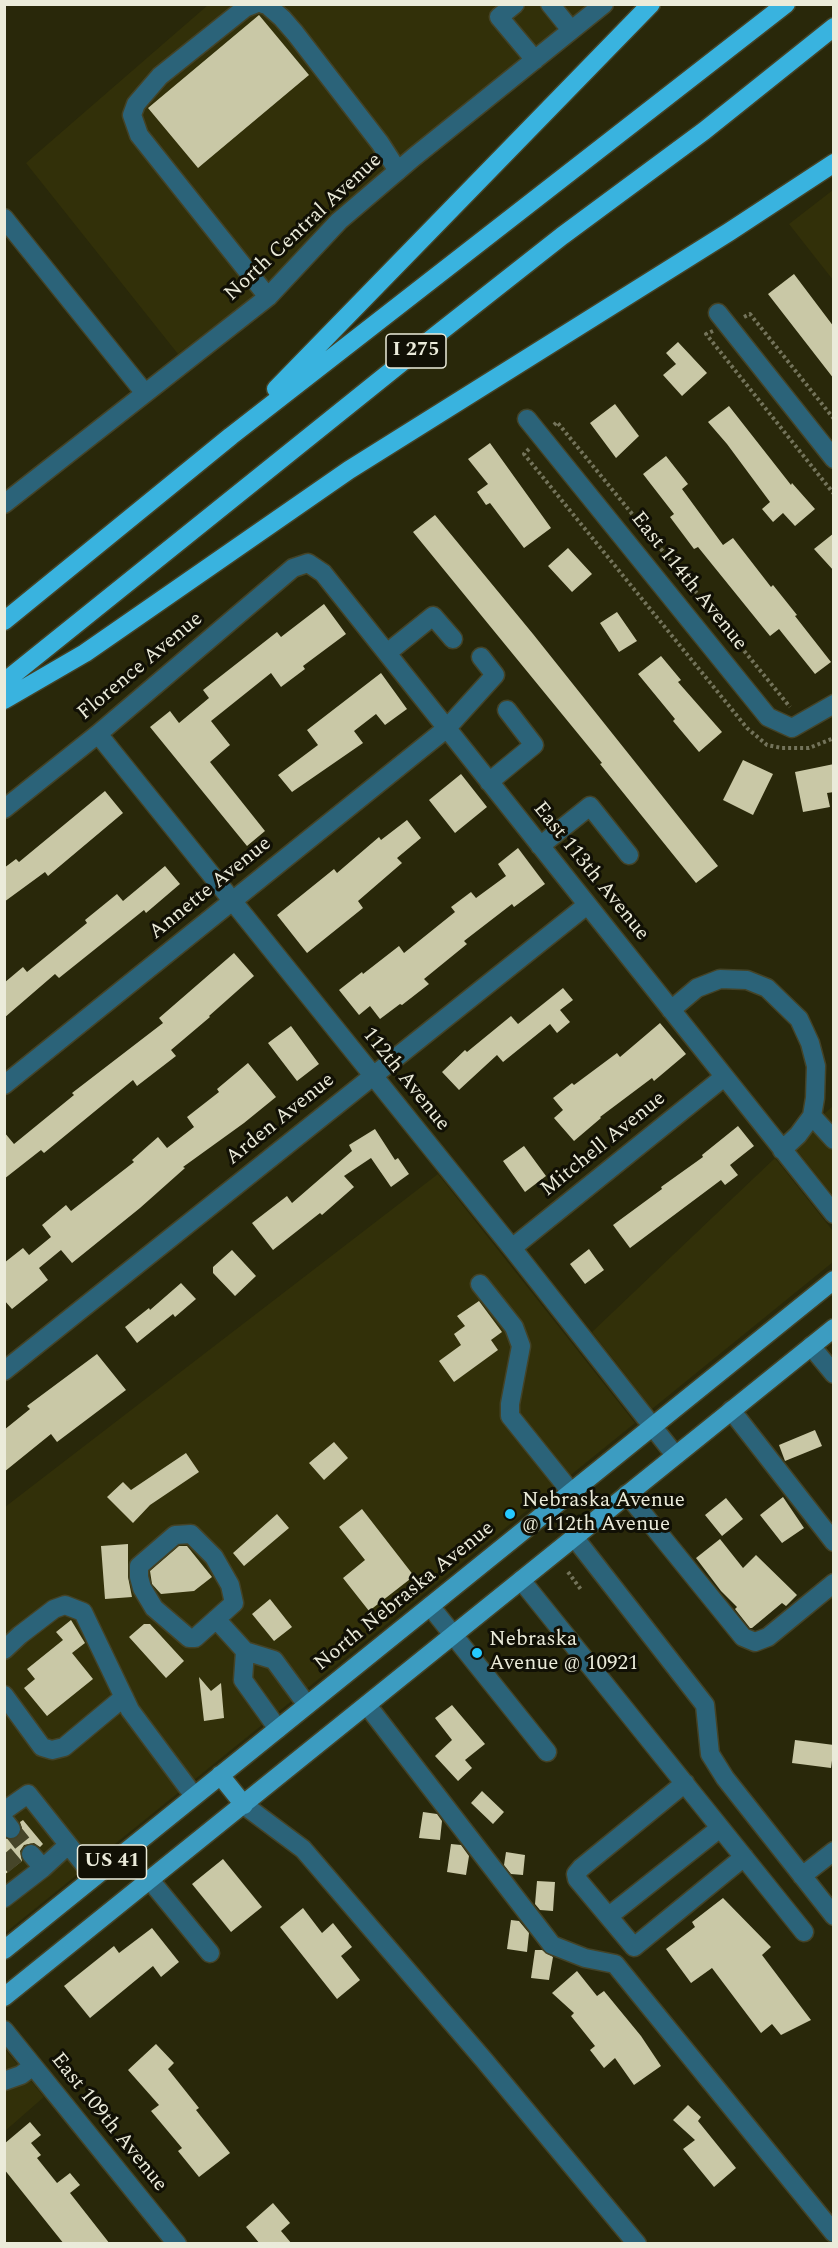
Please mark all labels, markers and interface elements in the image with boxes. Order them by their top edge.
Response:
street label: North Central Avenue [220,149,388,307]
road number: I 275 [386,334,446,368]
street label: East 114th Avenue [624,508,752,656]
street label: Florence Avenue [73,607,209,727]
street label: East 113th Avenue [526,798,654,946]
street label: Annette Avenue [145,832,277,946]
street label: 112th Avenue [356,1023,454,1137]
street label: Arden Avenue [221,1068,341,1172]
street label: Mitchell Avenue [536,1087,672,1203]
place label: Nebraska Avenue @ 112th Avenue [522,1489,685,1539]
marker: Nebraska Avenue @ 112th Avenue [503,1507,517,1521]
street label: North Nebraska Avenue [310,1517,500,1677]
place label: Nebraska Avenue @ 10921 [489,1628,638,1678]
marker: Nebraska Avenue @ 10921 [470,1646,484,1660]
road number: US 41 [78,1845,146,1879]
street label: East 109th Avenue [44,2049,172,2197]

